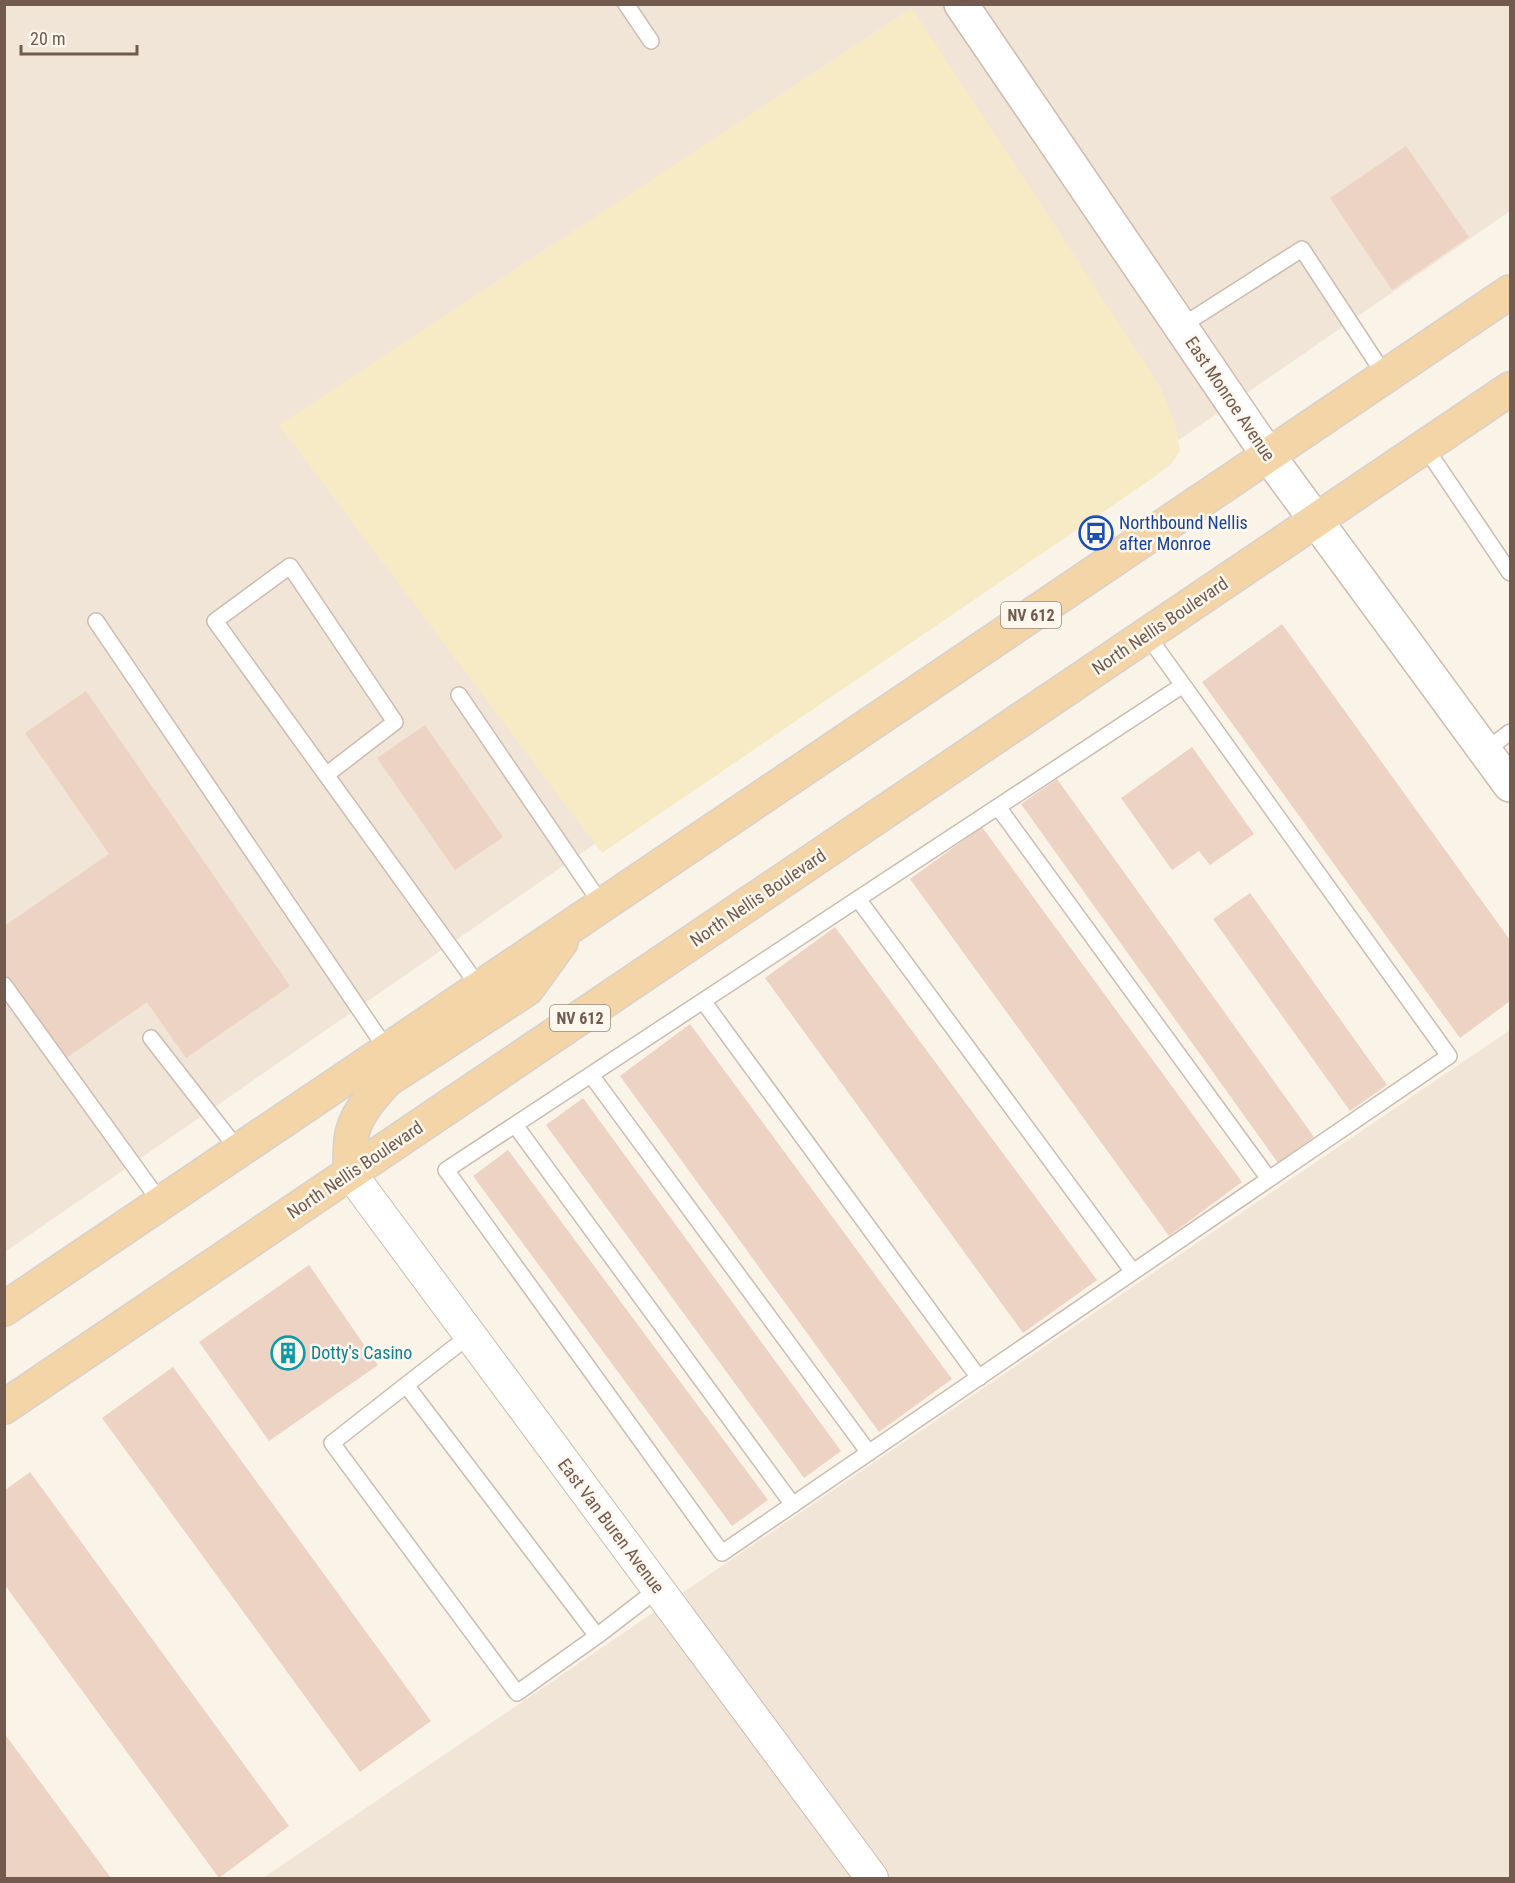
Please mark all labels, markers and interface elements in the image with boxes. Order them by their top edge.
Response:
scale bar [21,18,136,56]
text: 20 m [30,28,65,49]
street label: East Monroe Avenue [1181,333,1280,465]
place label: Northbound Nellis after Monroe [1119,512,1248,554]
bus stop icon: Northbound Nellis after Monroe [1078,515,1114,551]
street label: North Nellis Boulevard [1088,572,1232,679]
road number: NV 612 [1001,602,1061,628]
street label: North Nellis Boulevard [686,844,830,951]
road number: NV 612 [550,1005,610,1031]
street label: North Nellis Boulevard [283,1116,427,1223]
building icon: Dotty's Casino [270,1335,306,1371]
place label: Dotty's Casino [311,1342,412,1363]
street label: East Van Buren Avenue [554,1454,669,1597]

